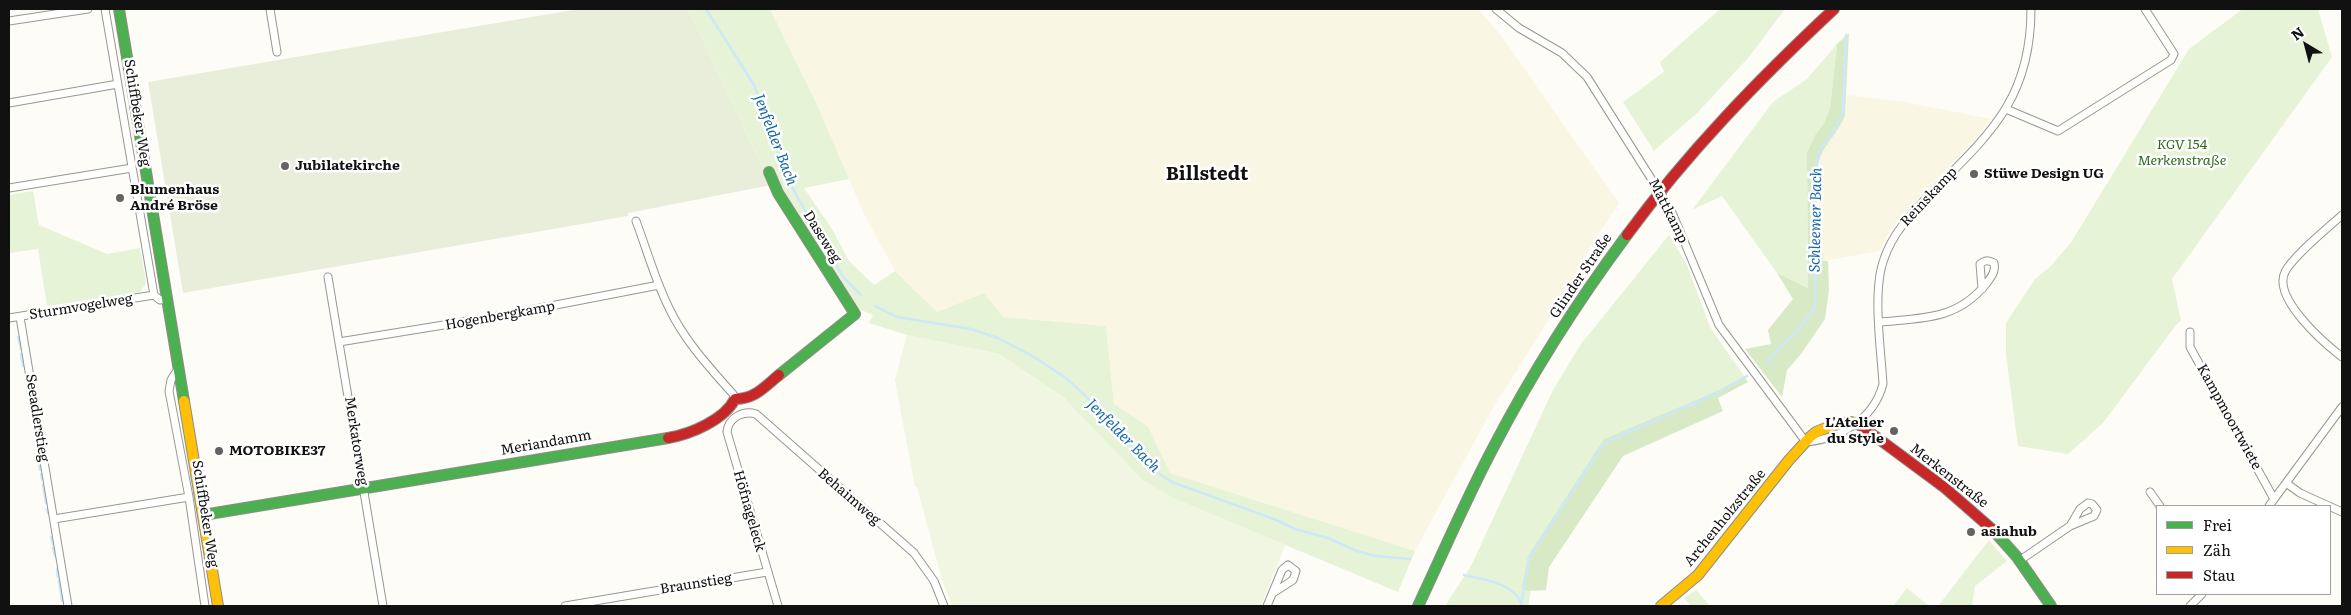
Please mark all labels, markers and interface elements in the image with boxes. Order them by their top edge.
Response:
north arrow [2281,20,2331,70]
text: N [2286,21,2308,45]
street label: Schiffbeker Weg [120,58,154,168]
water label: Jenfelder Bach [749,92,801,188]
park label: KGV 154 Merkenstraße [2138,137,2226,170]
place label: Jubilatekirche [295,158,400,174]
marker: Jubilatekirche [279,160,291,172]
district label: Billstedt [1166,163,1248,185]
street label: Reinskamp [1897,164,1961,230]
place label: Stüwe Design UG [1984,166,2104,182]
water label: Schleemer Bach [1806,167,1826,273]
marker: Stüwe Design UG [1968,168,1980,180]
street label: Mattkamp [1645,176,1691,246]
place label: Blumenhaus André Bröse [130,182,219,214]
marker: Blumenhaus André Bröse [114,192,126,204]
street label: Daseweg [799,208,845,266]
street label: Glinder Straße [1546,230,1616,322]
street label: Sturmvogelweg [28,291,134,323]
street label: Hogenbergkamp [444,298,556,334]
street label: Kampmoortwiete [2193,361,2265,473]
street label: Seeadlerstieg [22,373,52,463]
street label: Merkatorweg [341,395,371,487]
water label: Jenfelder Bach [1083,396,1163,476]
place label: L'Atelier du Style [1825,415,1884,448]
marker: L'Atelier du Style [1888,425,1900,437]
street label: Meriandamm [499,427,593,459]
street label: Merkenstraße [1907,440,1991,512]
place label: MOTOBIKE37 [229,443,325,459]
marker: MOTOBIKE37 [213,445,225,457]
street label: Schiffbeker Weg [188,459,222,569]
street label: Behaimweg [814,465,884,529]
street label: Archenholzstraße [1681,466,1769,570]
street label: Höfnageleck [729,468,769,554]
legend [2156,505,2331,595]
text: Frei [2203,513,2232,536]
place label: asiahub [1981,524,2037,540]
marker: asiahub [1965,526,1977,538]
text: Zäh [2203,538,2231,561]
text: Stau [2203,563,2235,586]
street label: Braunstieg [659,570,733,598]

